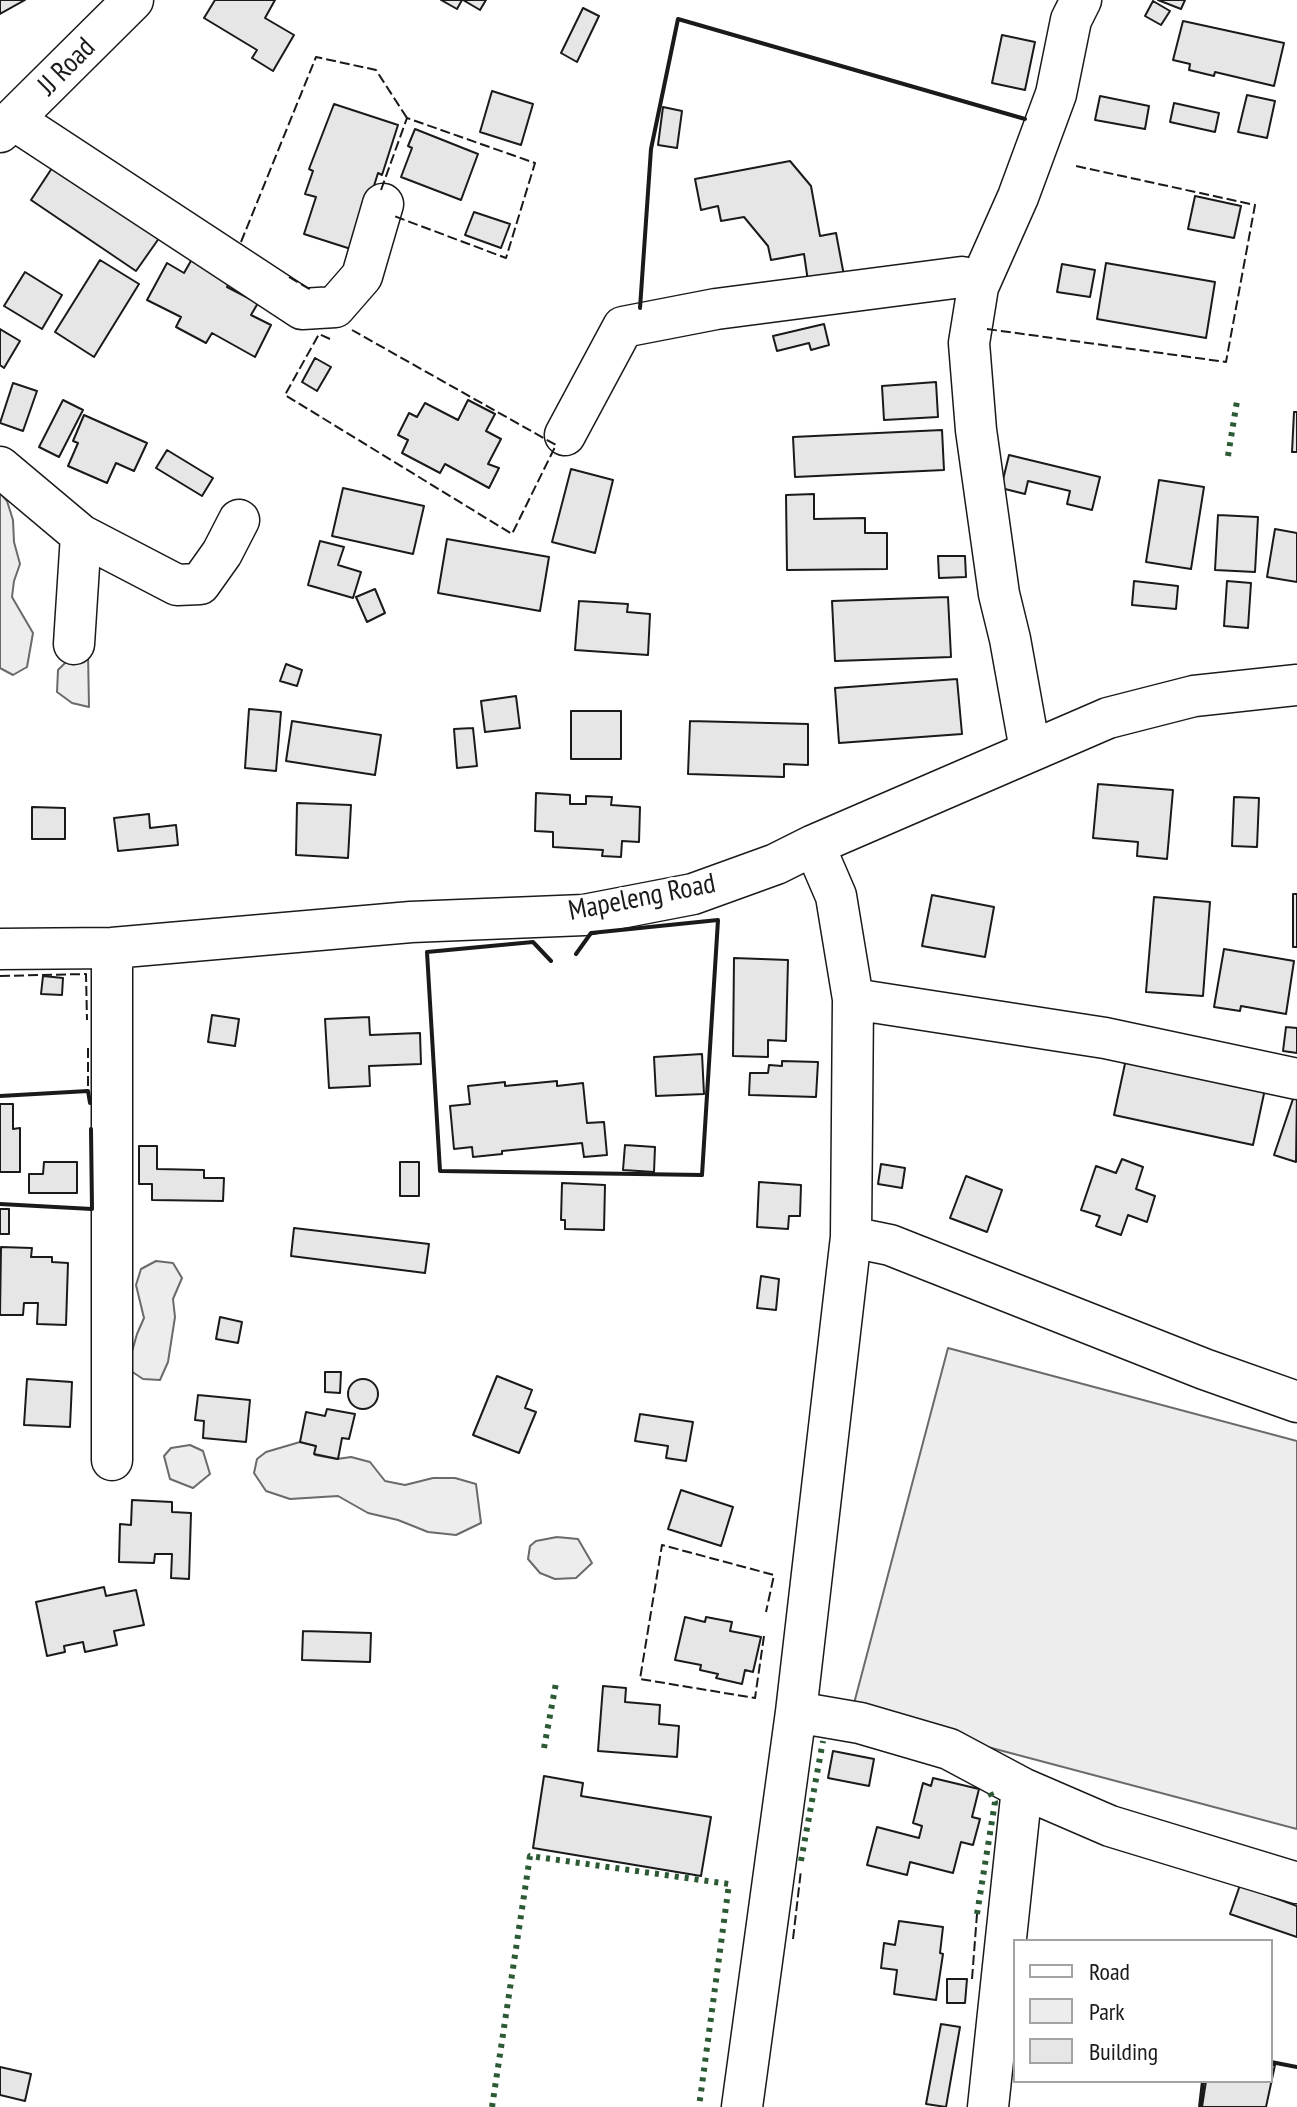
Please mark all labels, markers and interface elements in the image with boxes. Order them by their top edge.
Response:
street label: JJ Road [31,31,103,103]
street label: Mapeleng Road [566,867,718,929]
legend [1013,1939,1273,2083]
text: Road [1089,1956,1130,1987]
text: Park [1089,1996,1125,2027]
text: Building [1089,2036,1158,2067]

